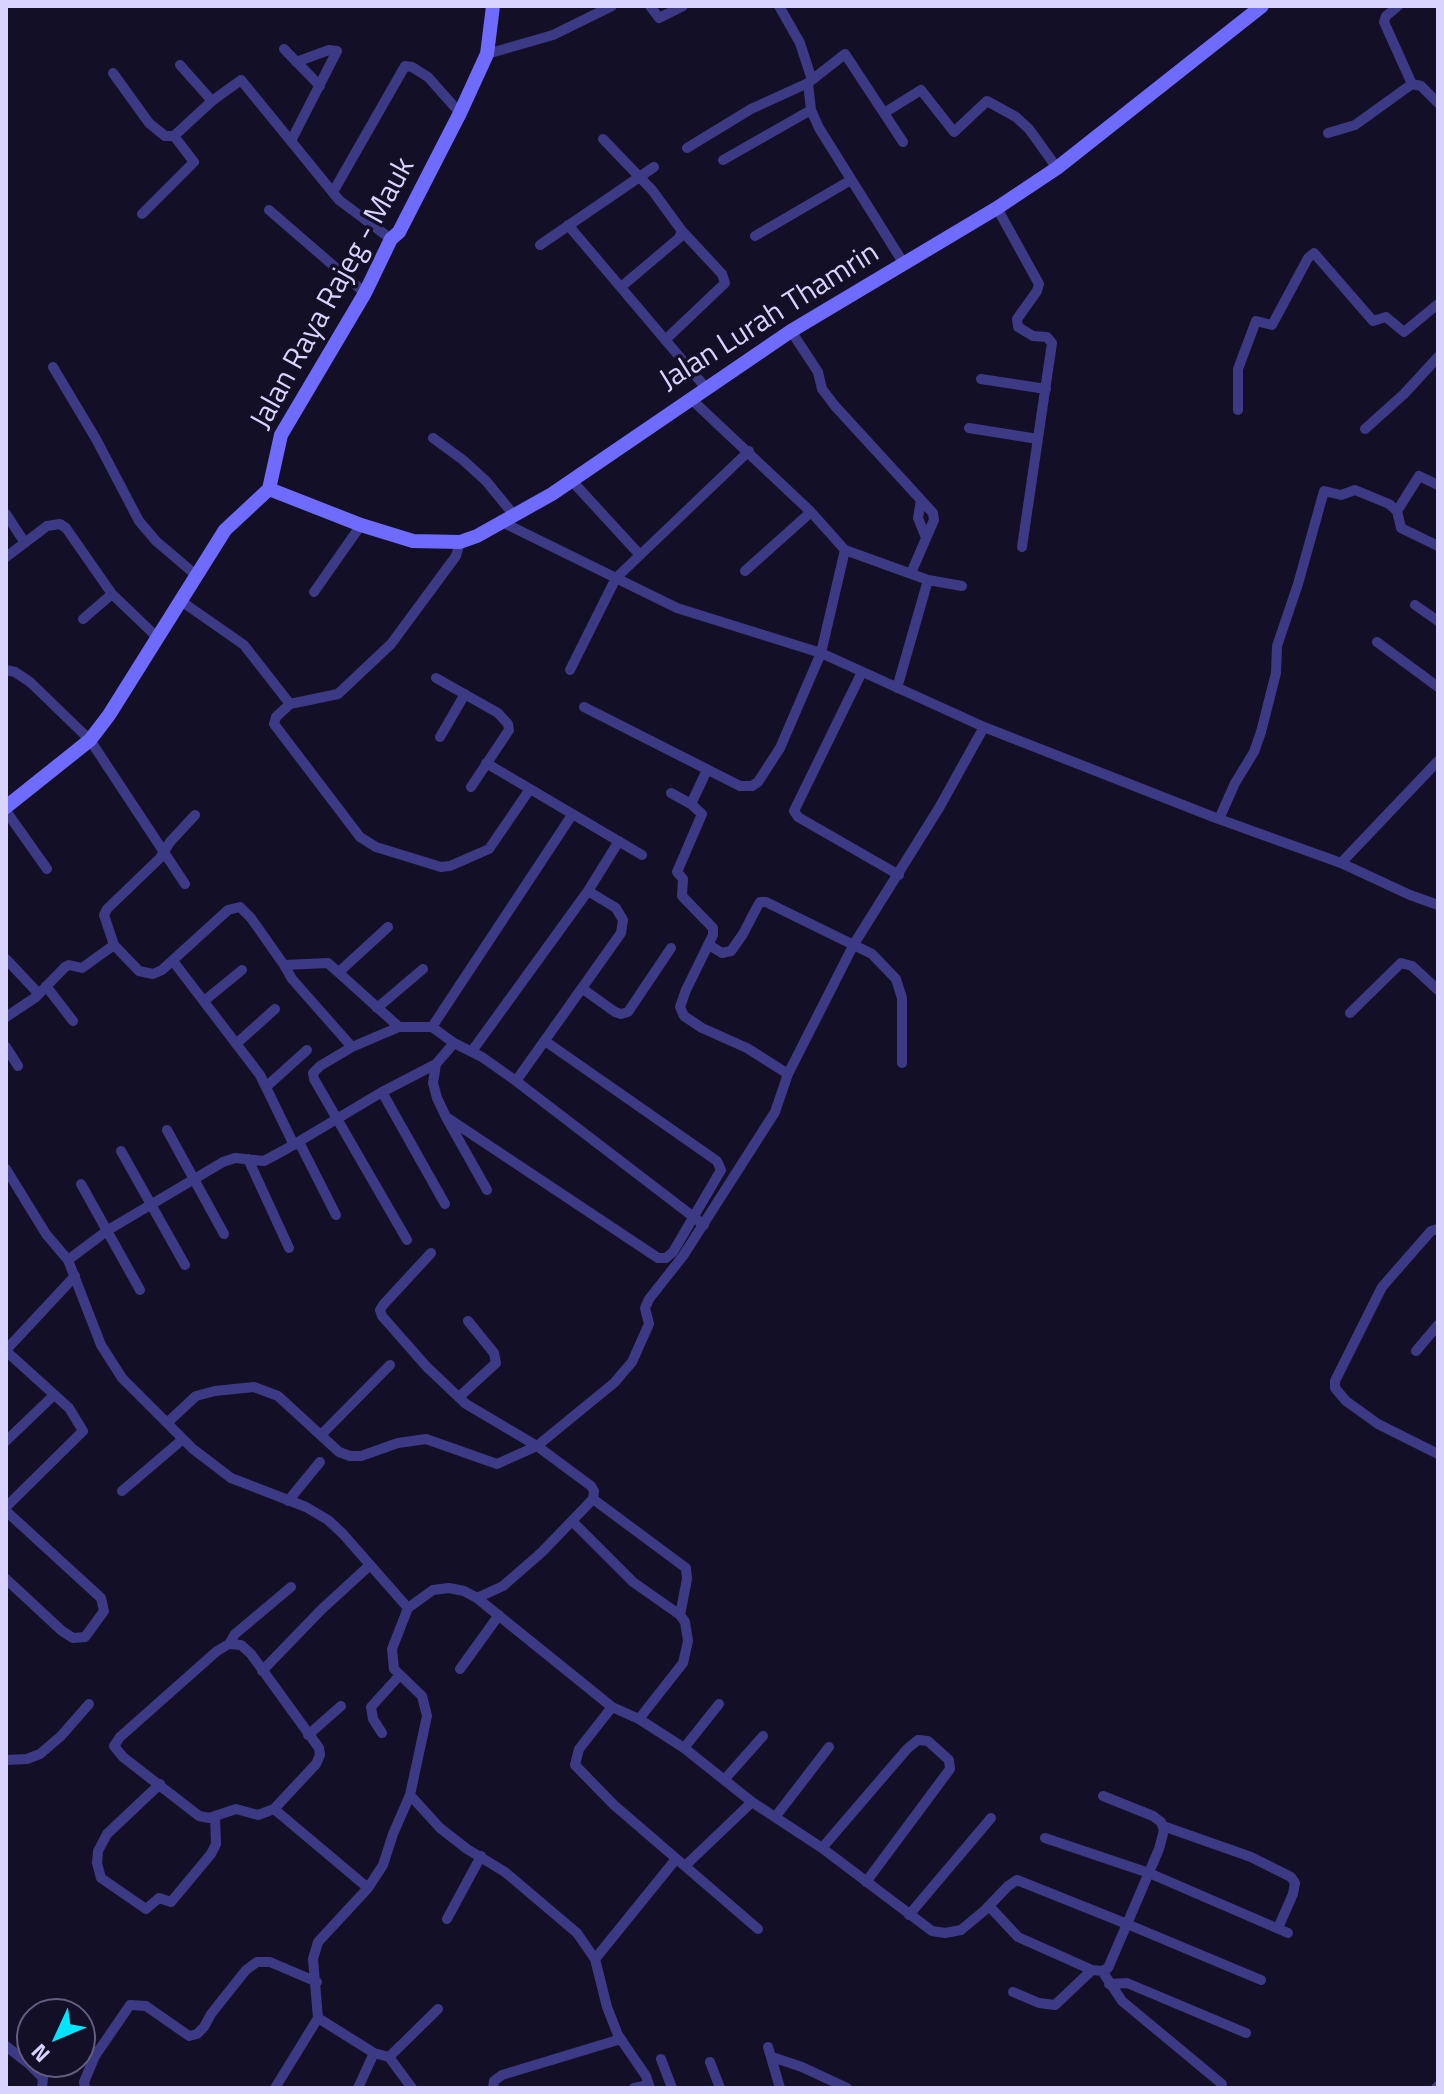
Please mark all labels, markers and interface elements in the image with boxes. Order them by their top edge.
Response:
street label: Jalan Raya Rajeg - Mauk [244,152,424,436]
street label: Jalan Lurah Thamrin [654,236,886,400]
north arrow [16,1998,96,2078]
text: N [23,2036,58,2071]

